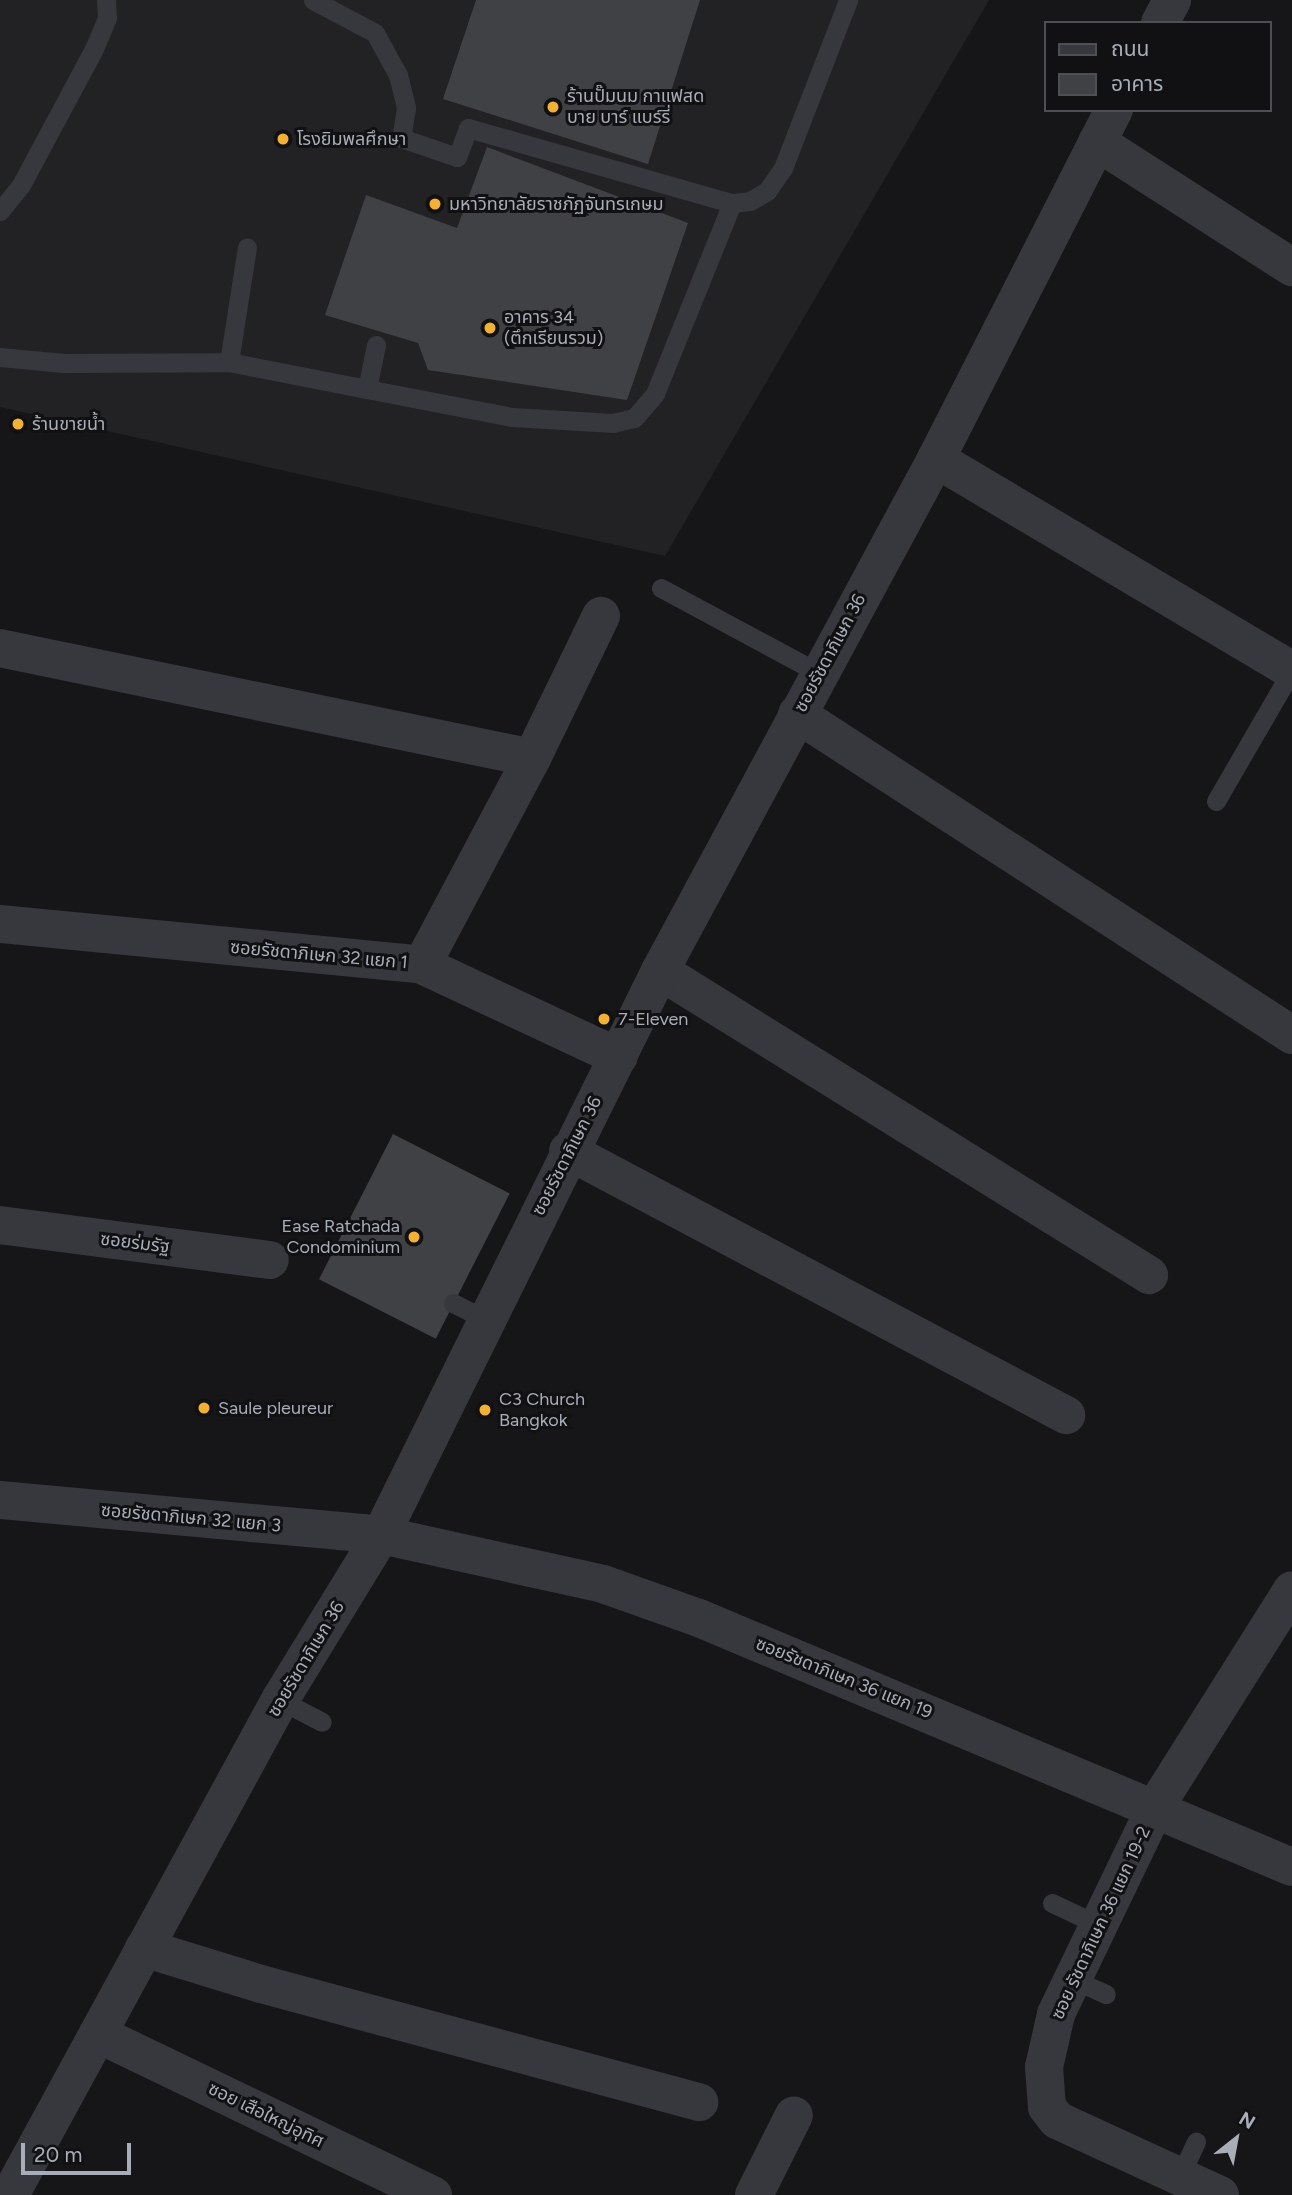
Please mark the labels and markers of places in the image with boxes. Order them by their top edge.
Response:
place label: ร้านปั๊มนม กาแฟสด บาย บาร์ แบร์รี่ [567,86,704,128]
marker: ร้านปั๊มนม กาแฟสด บาย บาร์ แบร์รี่ [545,99,561,115]
place label: โรงยิมพลศึกษา [297,128,406,150]
marker: โรงยิมพลศึกษา [275,131,291,147]
place label: มหาวิทยาลัยราชภัฏจันทรเกษม [449,193,663,215]
marker: มหาวิทยาลัยราชภัฏจันทรเกษม [427,196,443,212]
place label: อาคาร 34 (ตึกเรียนรวม) [504,307,603,350]
marker: อาคาร 34 (ตึกเรียนรวม) [482,320,498,336]
place label: ร้านขายน้ำ [32,413,105,435]
marker: ร้านขายน้ำ [10,416,26,432]
place label: 7-Eleven [618,1008,688,1030]
marker: 7-Eleven [596,1011,612,1027]
place label: Ease Ratchada Condominium [282,1216,400,1258]
marker: Ease Ratchada Condominium [406,1229,422,1245]
place label: C3 Church Bangkok [499,1389,585,1432]
place label: Saule pleureur [218,1397,333,1419]
marker: Saule pleureur [196,1400,212,1416]
marker: C3 Church Bangkok [477,1402,493,1418]

